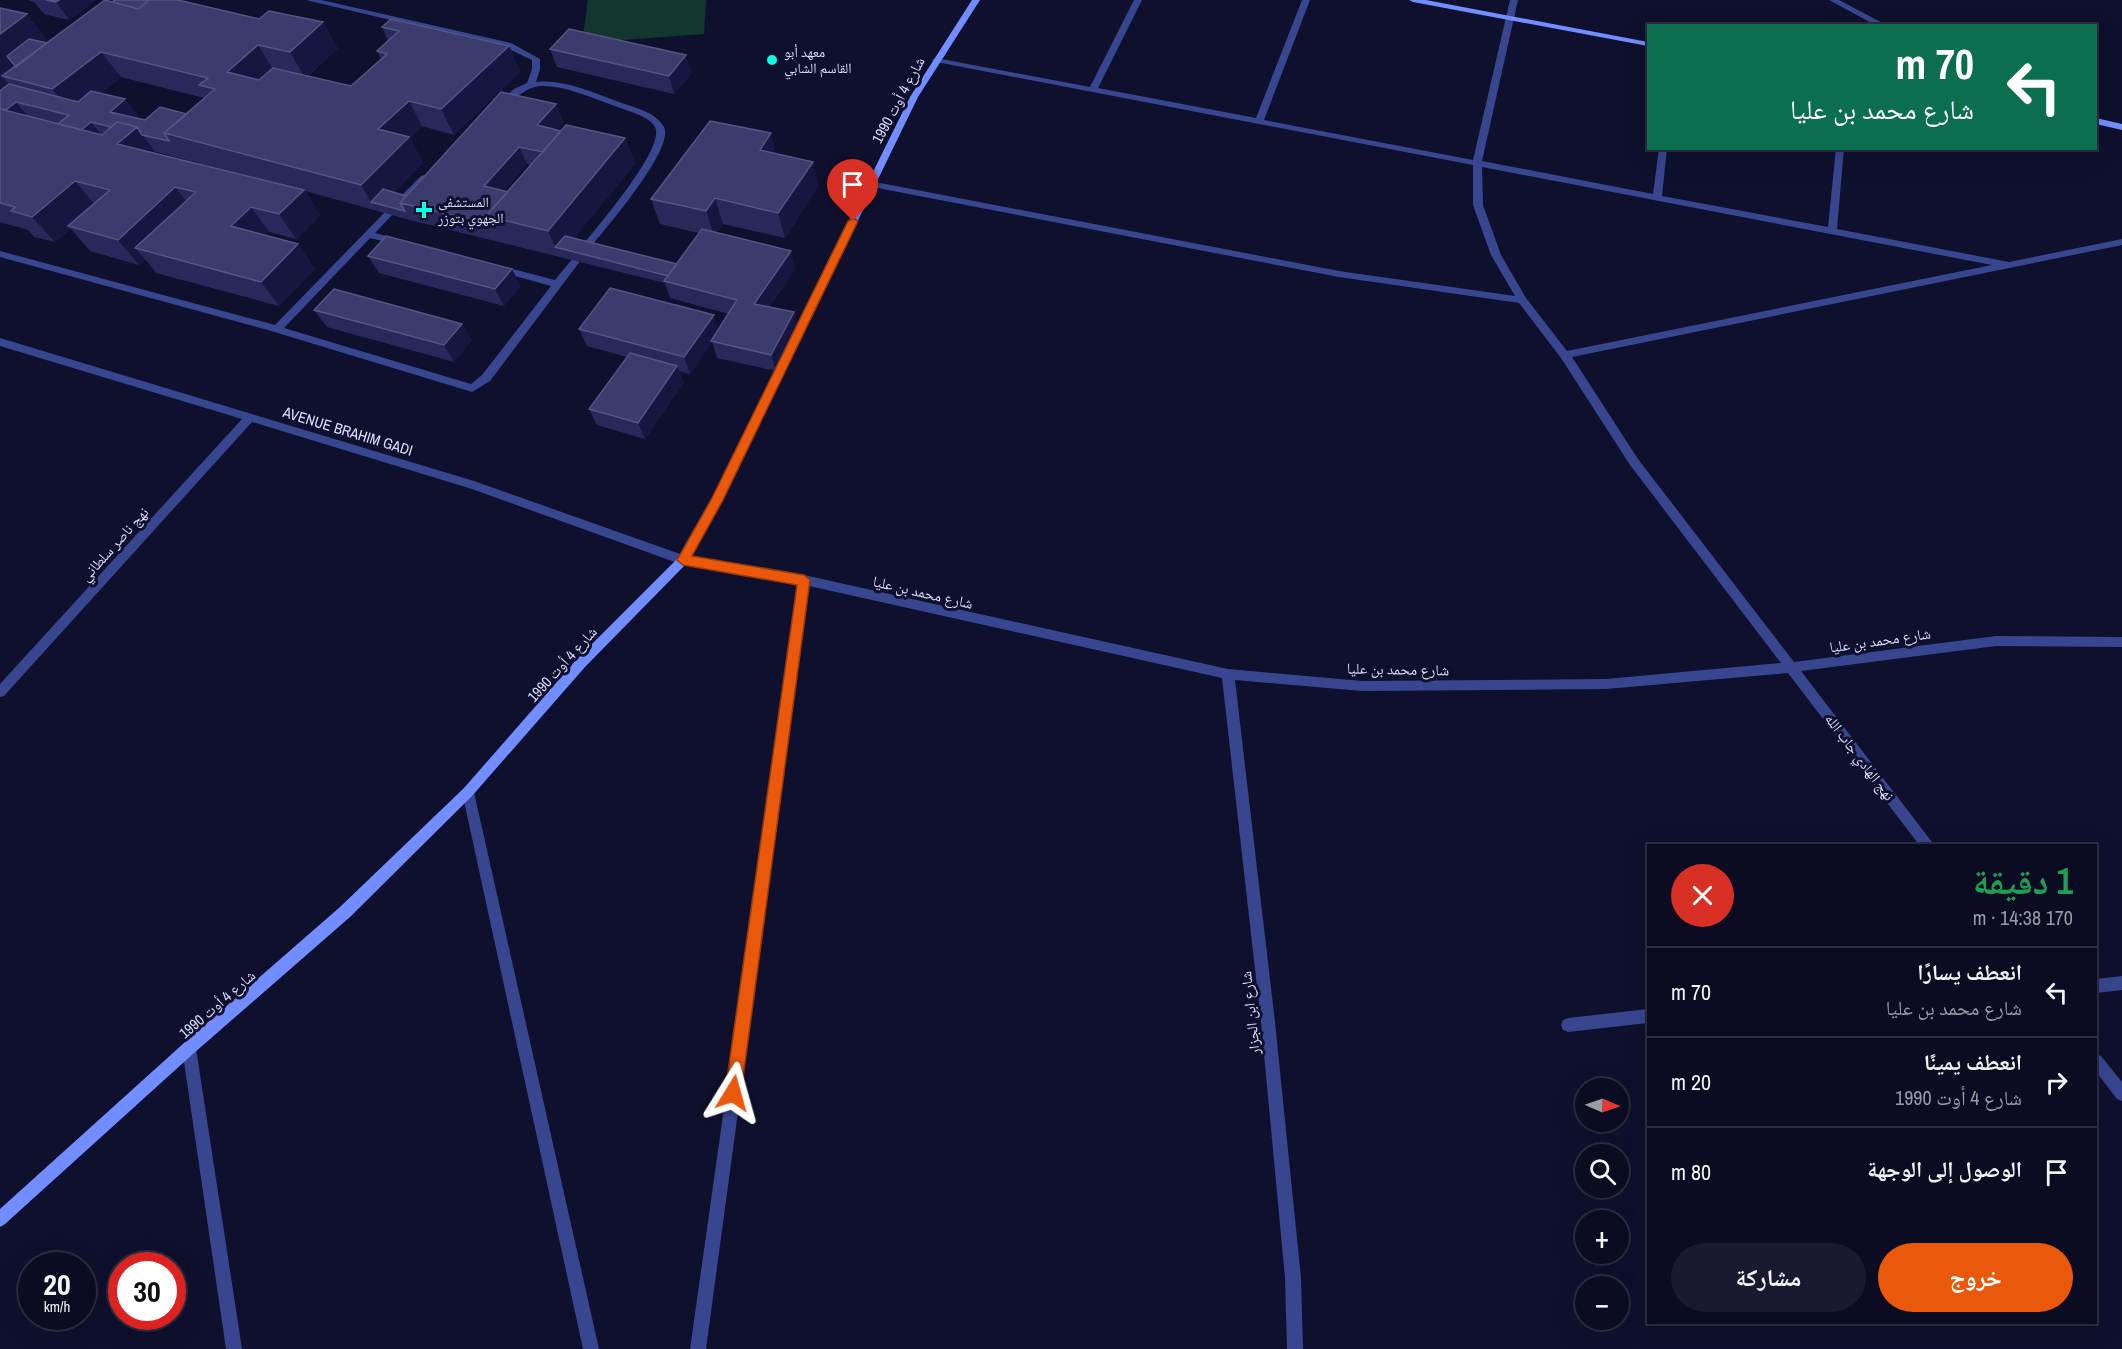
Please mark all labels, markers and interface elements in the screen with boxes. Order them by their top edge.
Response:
text: 70 m [1895,36,1974,92]
place label: معهد أبو القاسم الشابي [784,43,852,80]
icon: left [1995,48,2073,126]
marker: معهد أبو القاسم الشابي [765,53,779,67]
street label: شارع 4 أوت 1990 [866,53,930,147]
text: شارع محمد بن عليا [1790,91,1974,127]
pin [827,159,878,221]
icon: arrive [836,168,869,201]
place label: المستشفى الجهوي بتوزر [437,193,504,230]
marker: المستشفى الجهوي بتوزر [415,201,433,219]
street label: AVENUE BRAHIM GADI [280,401,415,461]
street label: نهج ناصر سلطاني [75,502,154,587]
street label: شارع محمد بن عليا [871,570,975,614]
street label: شارع 4 أوت 1990 [522,622,602,706]
street label: شارع محمد بن عليا [1828,622,1932,658]
street label: شارع محمد بن عليا [1347,658,1449,680]
street label: نهج الهادي جاب الله [1819,709,1900,806]
text: 1 دقيقة [1973,857,2073,905]
button: close [1671,864,1734,927]
text: 170 m · 14:38 [1973,904,2073,931]
text: انعطف يسارًا [1917,957,2022,987]
street label: شارع 4 أوت 1990 [174,965,260,1043]
street label: شارع ابن الجزار [1235,970,1265,1057]
icon: left [2040,976,2073,1009]
text: 70 m [1671,977,1711,1007]
text: شارع محمد بن عليا [1886,994,2022,1021]
text: انعطف يمينًا [1924,1047,2022,1077]
position arrow [701,1061,765,1125]
icon: right [2040,1066,2073,1099]
text: 20 m [1671,1067,1711,1097]
north arrow [1575,1078,1629,1132]
map controls [1575,1078,1629,1330]
text: شارع 4 أوت 1990 [1895,1084,2022,1111]
button: search [1575,1144,1629,1198]
text: الوصول إلى الوجهة [1867,1154,2022,1184]
icon: arrive [2040,1156,2073,1189]
text: 80 m [1671,1157,1711,1187]
button: + [1575,1210,1629,1264]
button: مشاركة [1671,1243,1866,1312]
button: خروج [1878,1243,2073,1312]
speed limit sign: 30 [108,1252,186,1330]
text: 20 [43,1264,71,1304]
button: − [1575,1276,1629,1330]
text: km/h [44,1296,70,1317]

